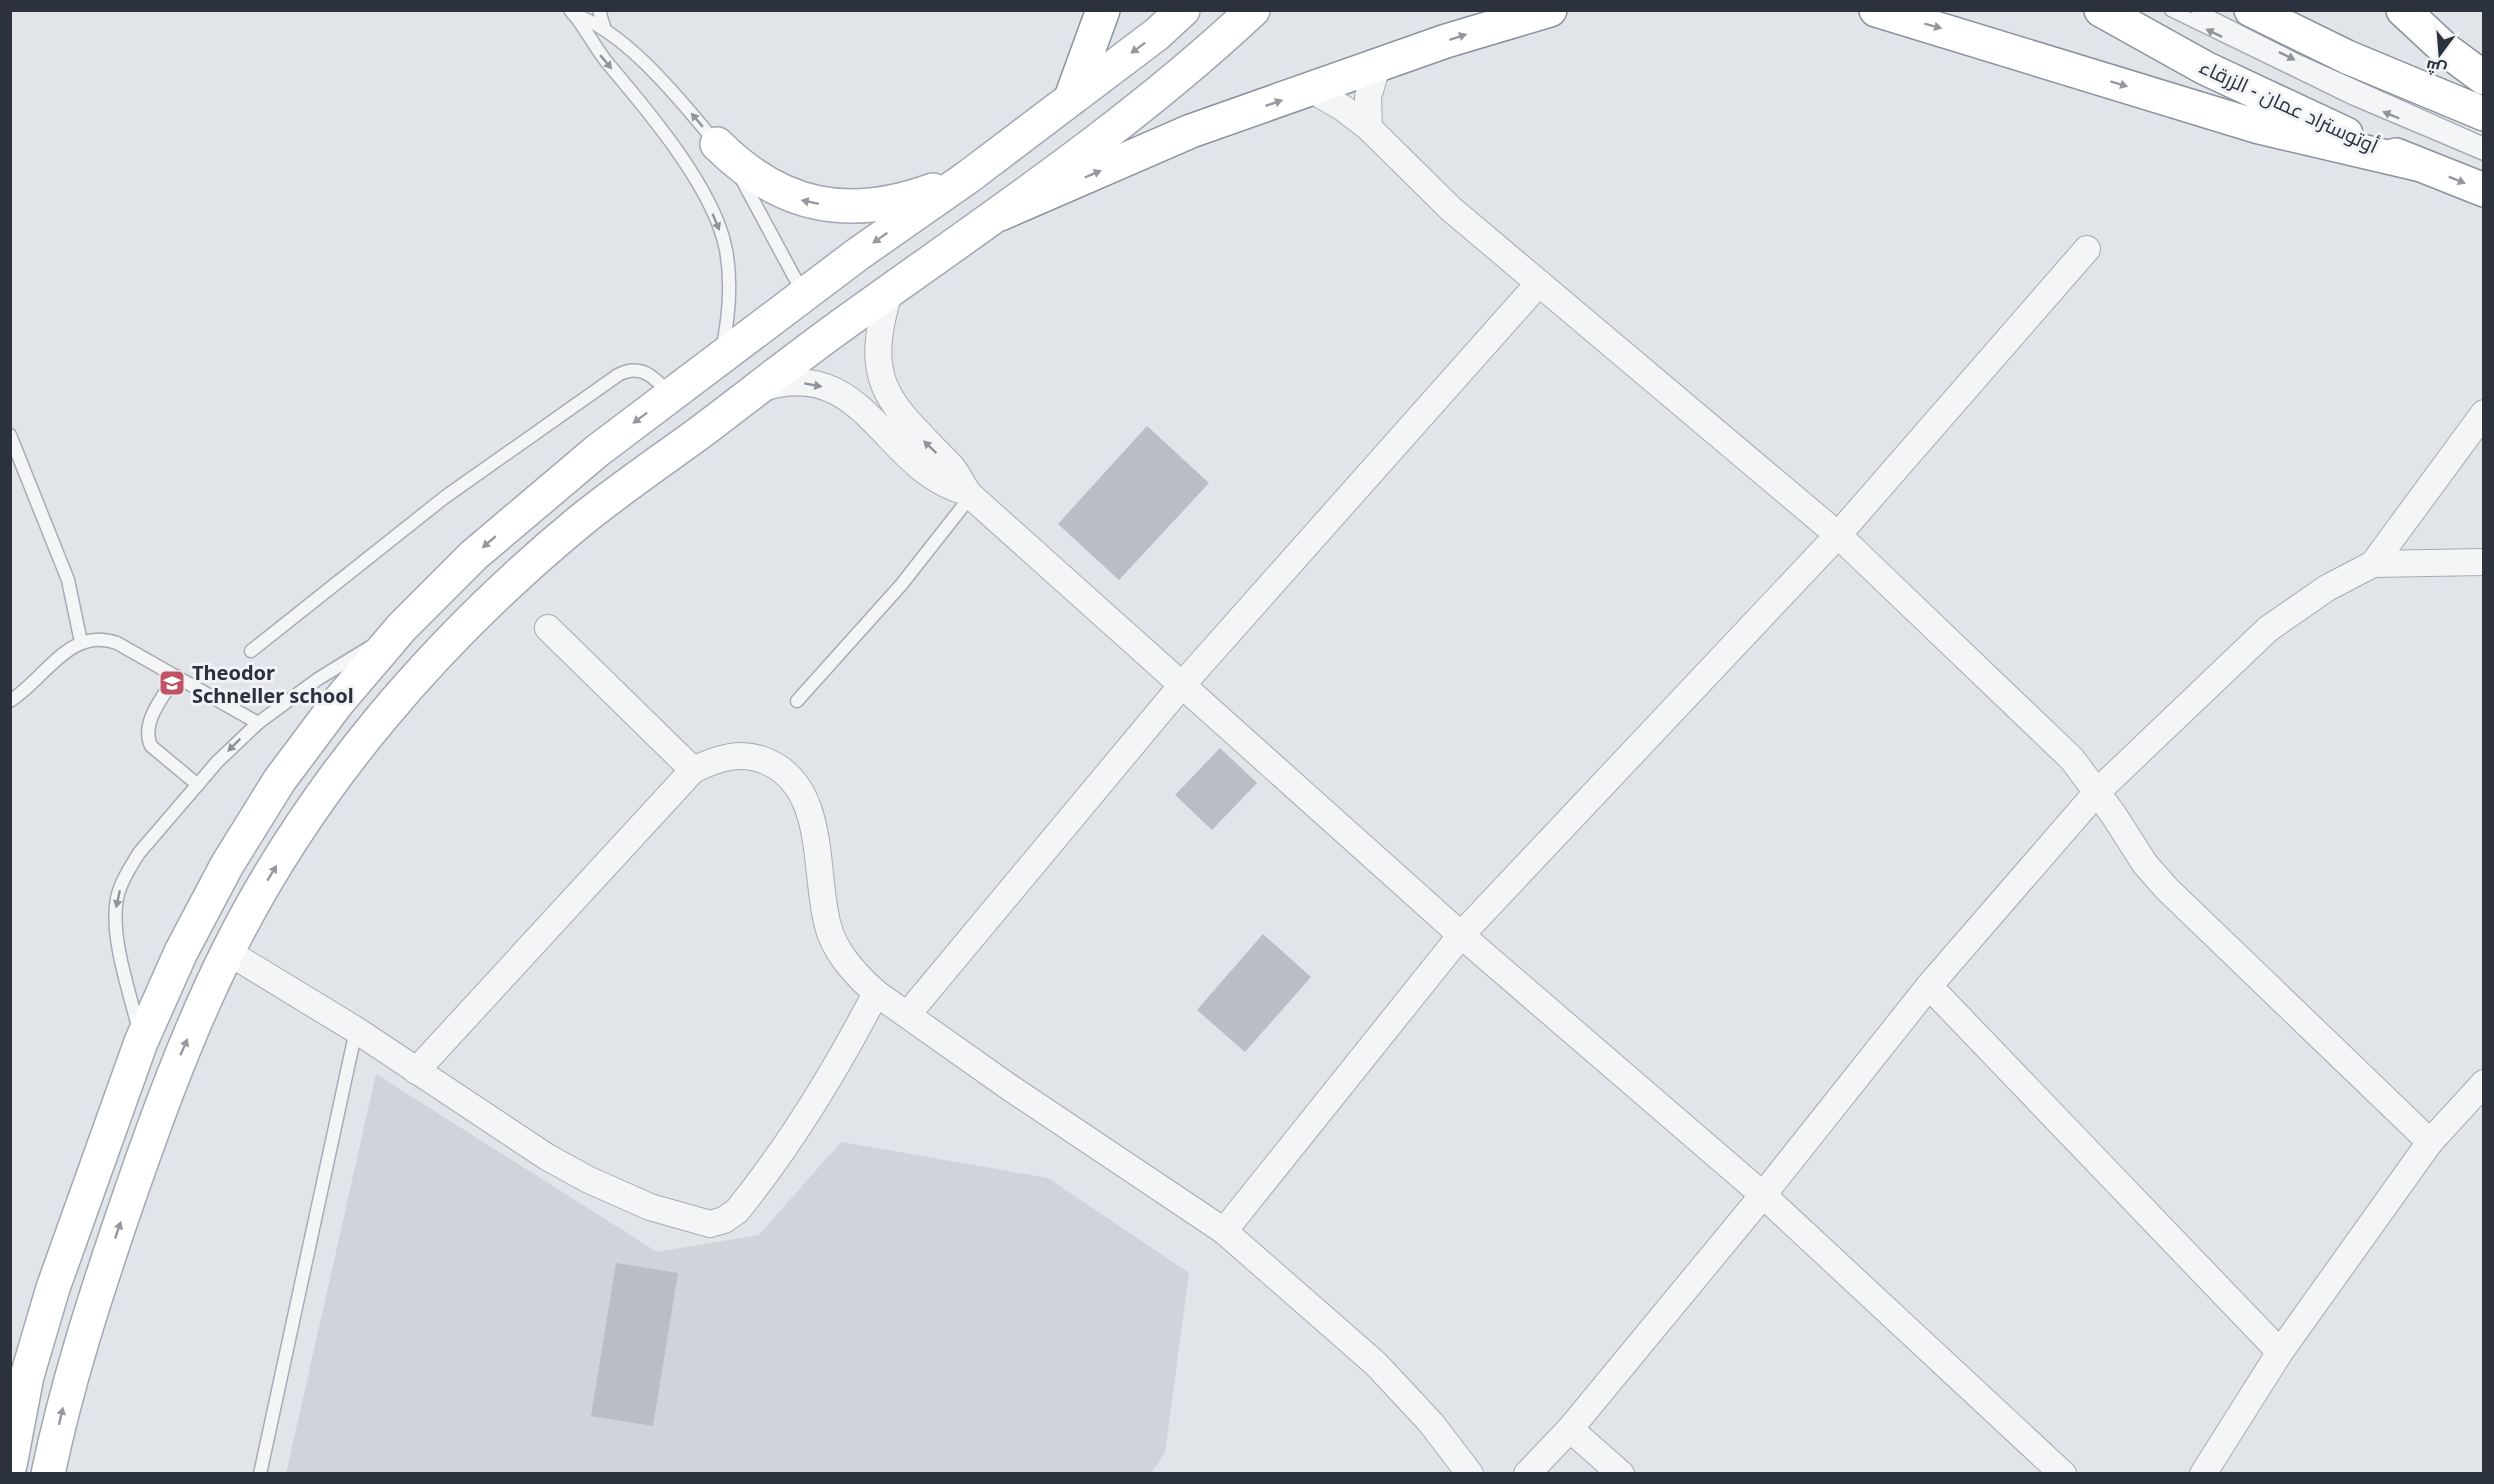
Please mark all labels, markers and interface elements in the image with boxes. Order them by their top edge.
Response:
one-way arrow [1924,22,1942,31]
north arrow [2410,24,2470,84]
one-way arrow [2206,28,2223,38]
one-way arrow [1449,32,1467,42]
one-way arrow [1131,42,1147,54]
one-way arrow [2278,50,2296,60]
street label: أوتوستراد عمان - الزرقاء [2195,53,2383,159]
one-way arrow [599,54,612,69]
text: ش [2423,55,2449,82]
one-way arrow [2110,80,2128,89]
one-way arrow [1265,98,1283,108]
one-way arrow [2382,111,2399,120]
one-way arrow [691,113,704,128]
one-way arrow [1084,169,1102,179]
one-way arrow [2448,175,2466,185]
one-way arrow [800,197,819,206]
one-way arrow [712,213,721,231]
one-way arrow [872,232,888,243]
one-way arrow [804,380,823,389]
one-way arrow [632,412,648,425]
one-way arrow [923,440,938,454]
one-way arrow [482,535,497,548]
place label: Theodor Schneller school [192,659,354,709]
school or university icon: Theodor Schneller school [157,668,187,698]
one-way arrow [228,738,242,752]
one-way arrow [267,864,277,881]
one-way arrow [113,890,122,909]
one-way arrow [179,1037,189,1055]
one-way arrow [113,1221,123,1239]
one-way arrow [56,1407,66,1426]

